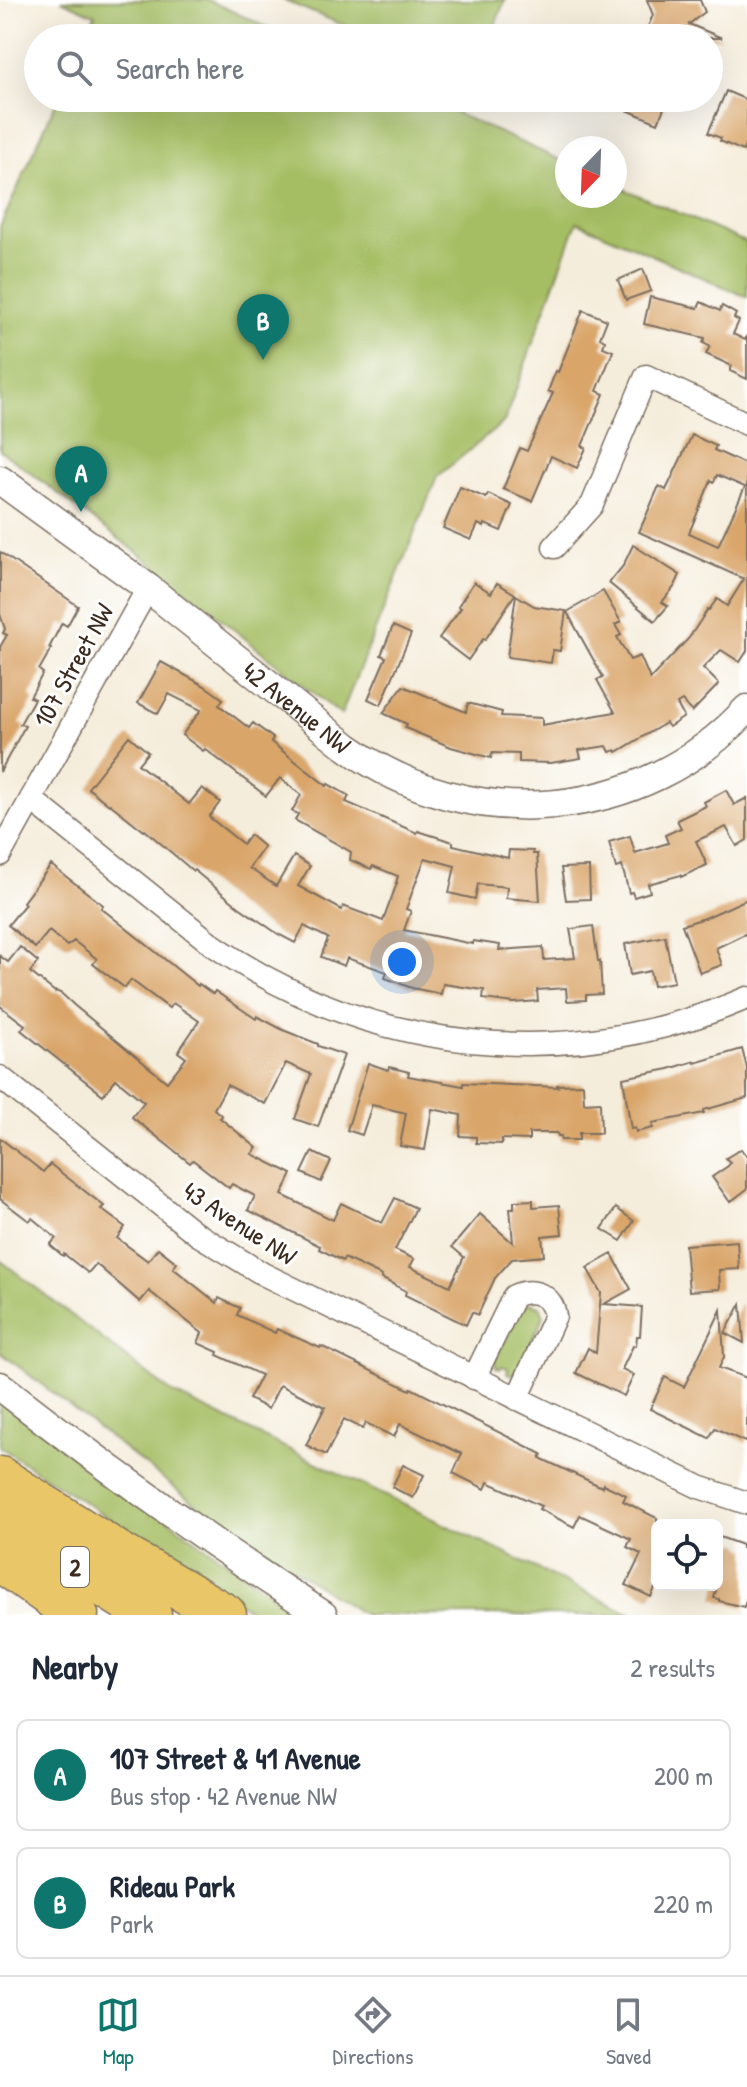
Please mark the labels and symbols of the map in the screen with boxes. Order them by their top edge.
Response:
north arrow [555,136,627,208]
pin: B [237,294,289,360]
pin: A [55,446,107,512]
street label: 107 Street NW [25,597,121,733]
street label: 42 Avenue NW [235,653,359,761]
your location [382,942,422,982]
street label: 43 Avenue NW [176,1173,304,1273]
road number: 2 [61,1547,89,1587]

